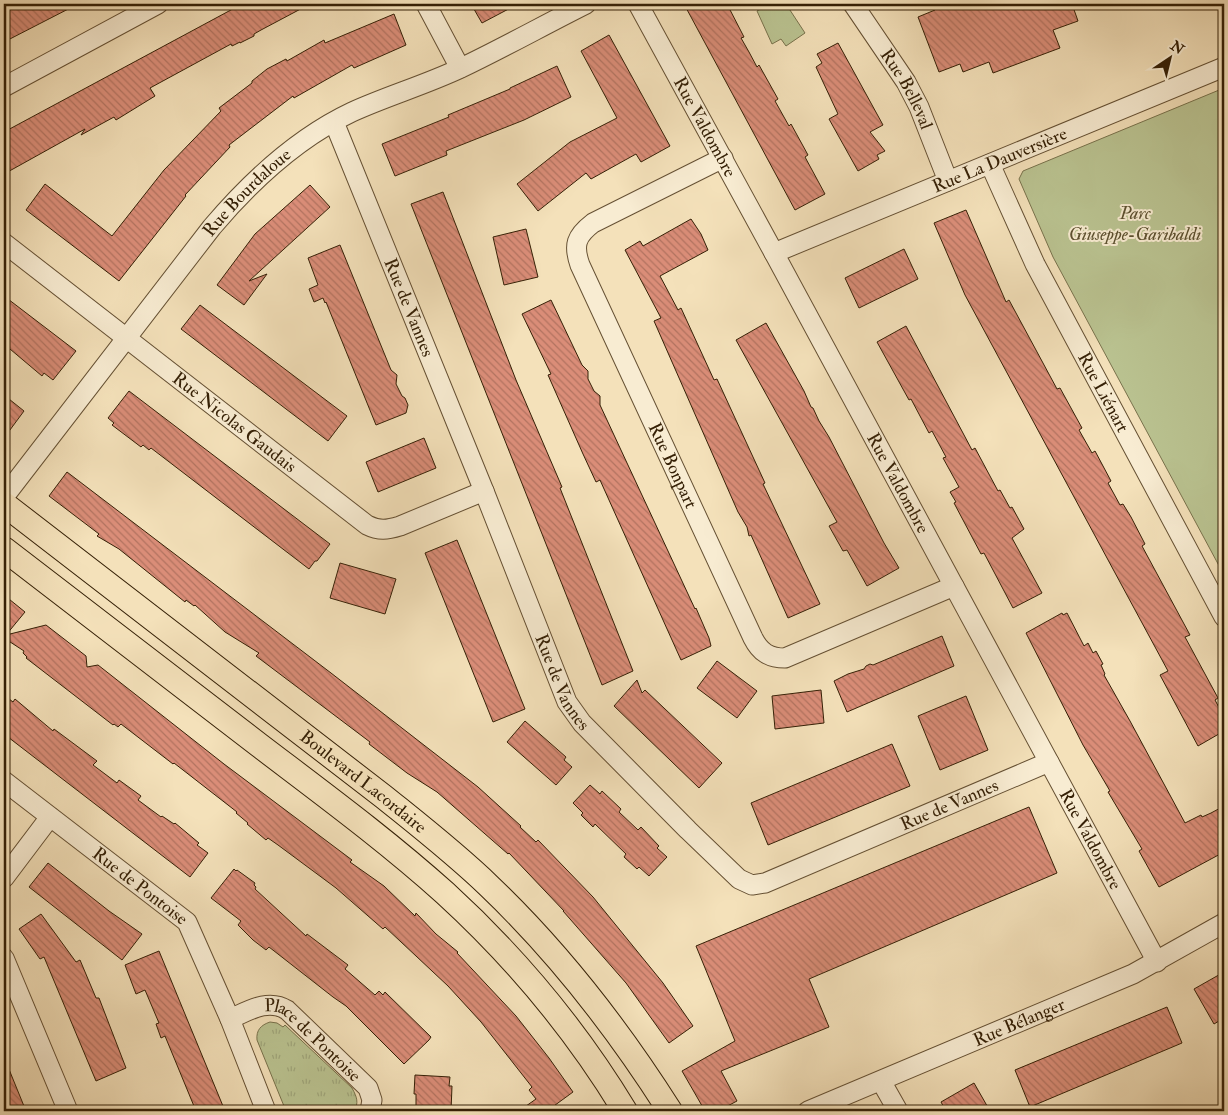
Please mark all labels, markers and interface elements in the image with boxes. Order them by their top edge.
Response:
north arrow [1146,32,1196,82]
text: N [1166,37,1188,59]
street label: Rue Belleval [875,44,938,133]
street label: Rue Valdombre [668,73,742,181]
street label: Rue La Dauversière [929,122,1071,198]
street label: Rue Bourdaloue [197,143,296,241]
park label: Parc Giuseppe-Garibaldi [1069,202,1201,246]
street label: Rue de Vannes [379,255,440,360]
street label: Rue Liénart [1073,348,1135,436]
street label: Rue Nicolas Gaudais [168,367,301,478]
street label: Rue Bonpart [643,419,703,512]
street label: Rue Valdombre [862,429,935,538]
street label: Rue de Vannes [530,631,595,736]
street label: Boulevard Lacordaire [295,725,432,838]
street label: Rue de Vannes [897,773,1002,836]
street label: Rue Valdombre [1054,785,1127,894]
street label: Rue de Pontoise [88,842,193,930]
street label: Rue Bélanger [970,992,1068,1052]
street label: Place de Pontoise [264,994,366,1087]

